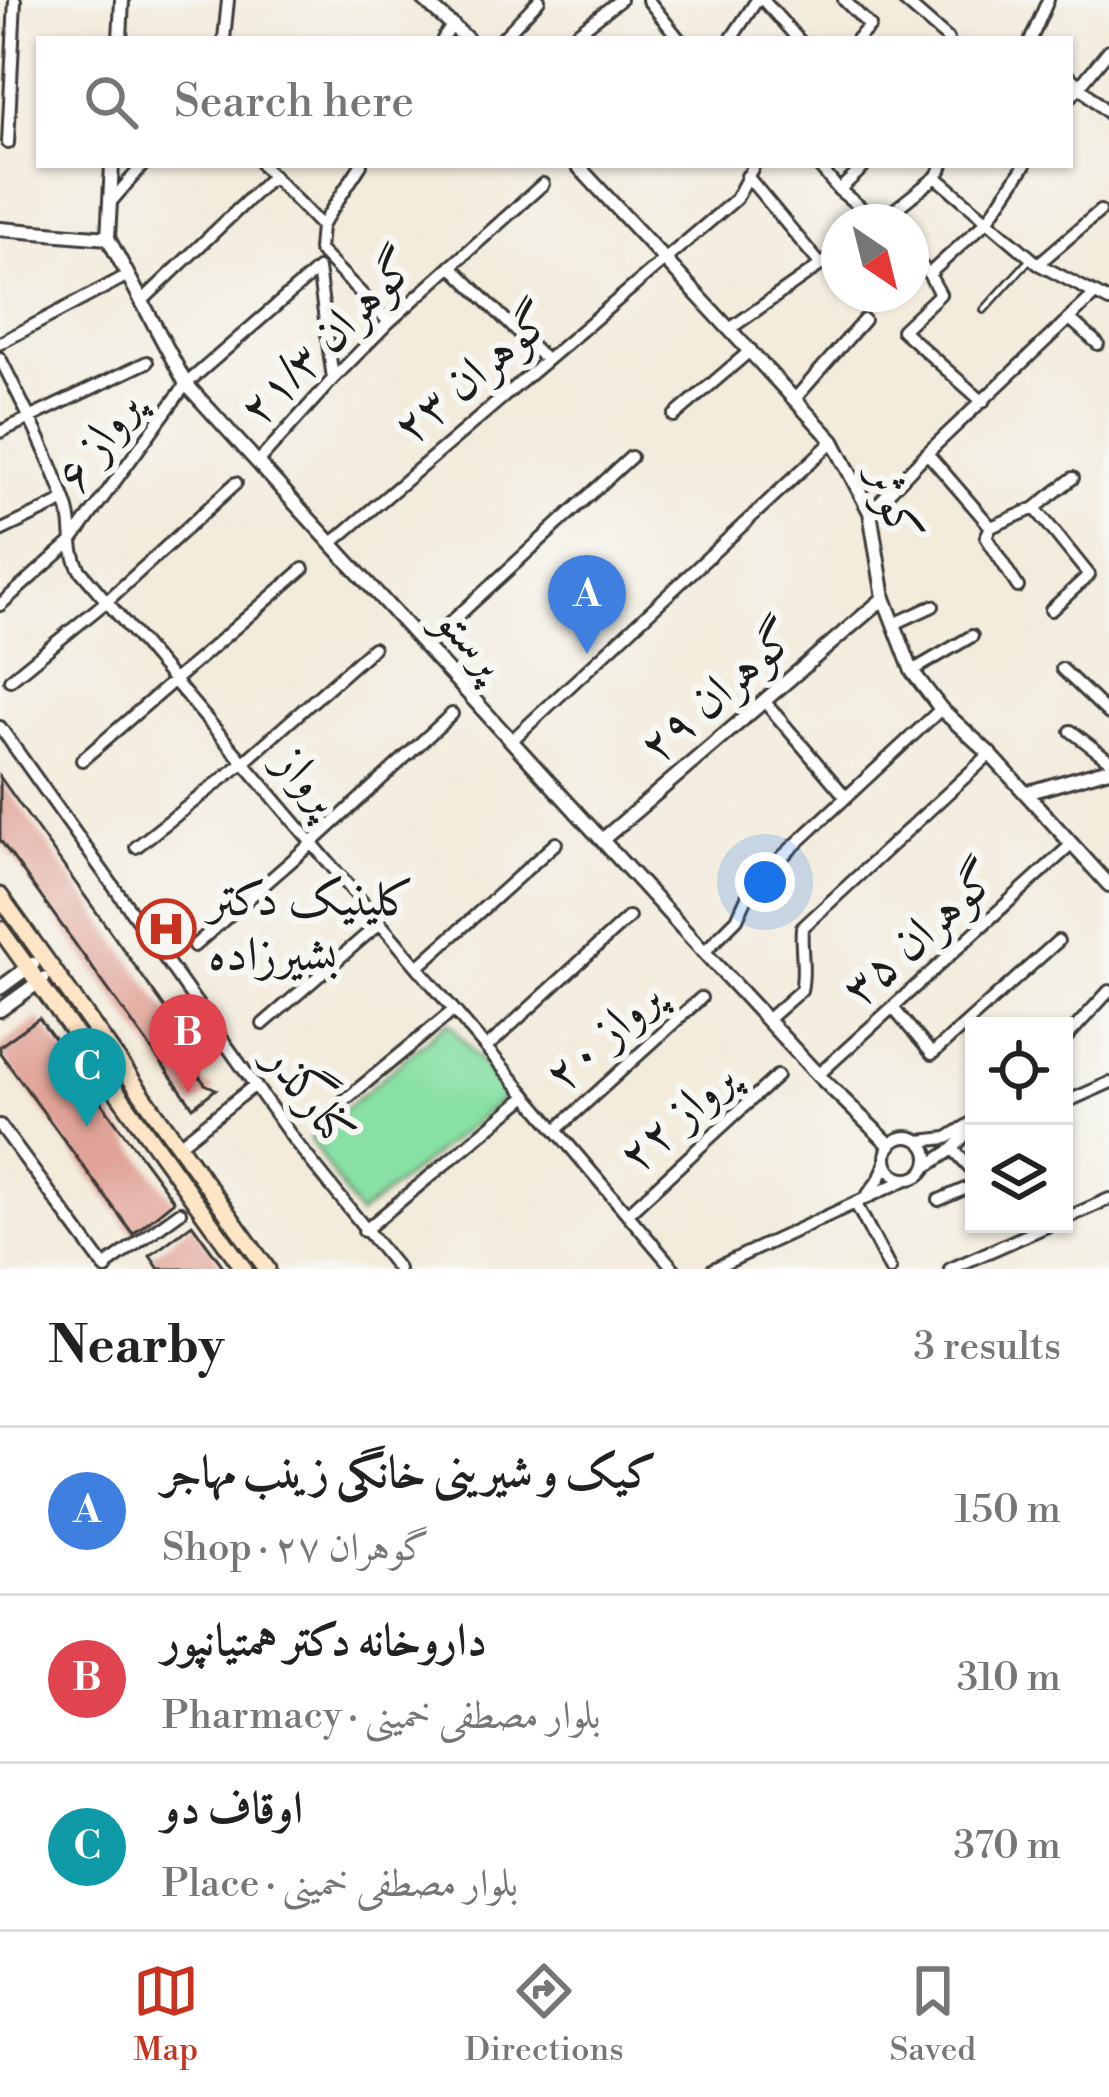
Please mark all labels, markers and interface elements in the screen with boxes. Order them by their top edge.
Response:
search box [36,36,1073,168]
icon: search [78,69,144,135]
text: Search here [174,74,414,131]
north arrow [821,204,929,312]
street label: گوهران ۲۱/۳ [227,236,431,440]
street label: گوهران ۲۳ [382,290,566,458]
street label: پرواز ۶ [43,376,158,504]
street label: کوثر [852,453,934,550]
pin: A [548,555,626,654]
street label: پرستو [419,590,522,695]
street label: گوهران ۲۹ [628,607,810,777]
street label: پرواز [258,731,356,831]
street label: گوهران ۳۵ [830,848,1012,1020]
your location [735,852,795,912]
place label: کلینیک دکتر بشیرزاده [203,871,415,986]
hospital icon: کلینیک دکتر بشیرزاده [135,898,197,960]
street label: پرواز ۲۰ [533,966,679,1105]
pin: B [149,994,227,1093]
map controls [965,1017,1073,1233]
button: locate [965,1017,1073,1125]
street label: کنارگذر [249,1025,372,1160]
pin: C [48,1028,126,1127]
street label: پرواز ۲۲ [607,1047,753,1186]
button: layers [965,1125,1073,1233]
text: Nearby [48,1315,224,1379]
text: 3 results [913,1323,1061,1372]
text: کیک و شیرینی خانگی زینب مهاجر [162,1445,657,1502]
text: A [73,1486,101,1535]
text: 150 m [955,1486,1061,1535]
text: Shop · گوهران ۲۷ [162,1524,429,1573]
text: داروخانه دکتر همتیانپور [162,1613,487,1670]
text: B [72,1654,102,1703]
text: 310 m [957,1654,1061,1703]
text: Pharmacy · بلوار مصطفی خمینی [162,1692,601,1741]
text: اوقاف دو [162,1781,303,1838]
text: C [73,1822,101,1871]
text: 370 m [953,1822,1061,1871]
text: Place · بلوار مصطفی خمینی [162,1860,518,1909]
tab: Map [133,1958,199,2071]
tab: Directions [465,1958,624,2071]
tab: Saved [889,1958,976,2071]

